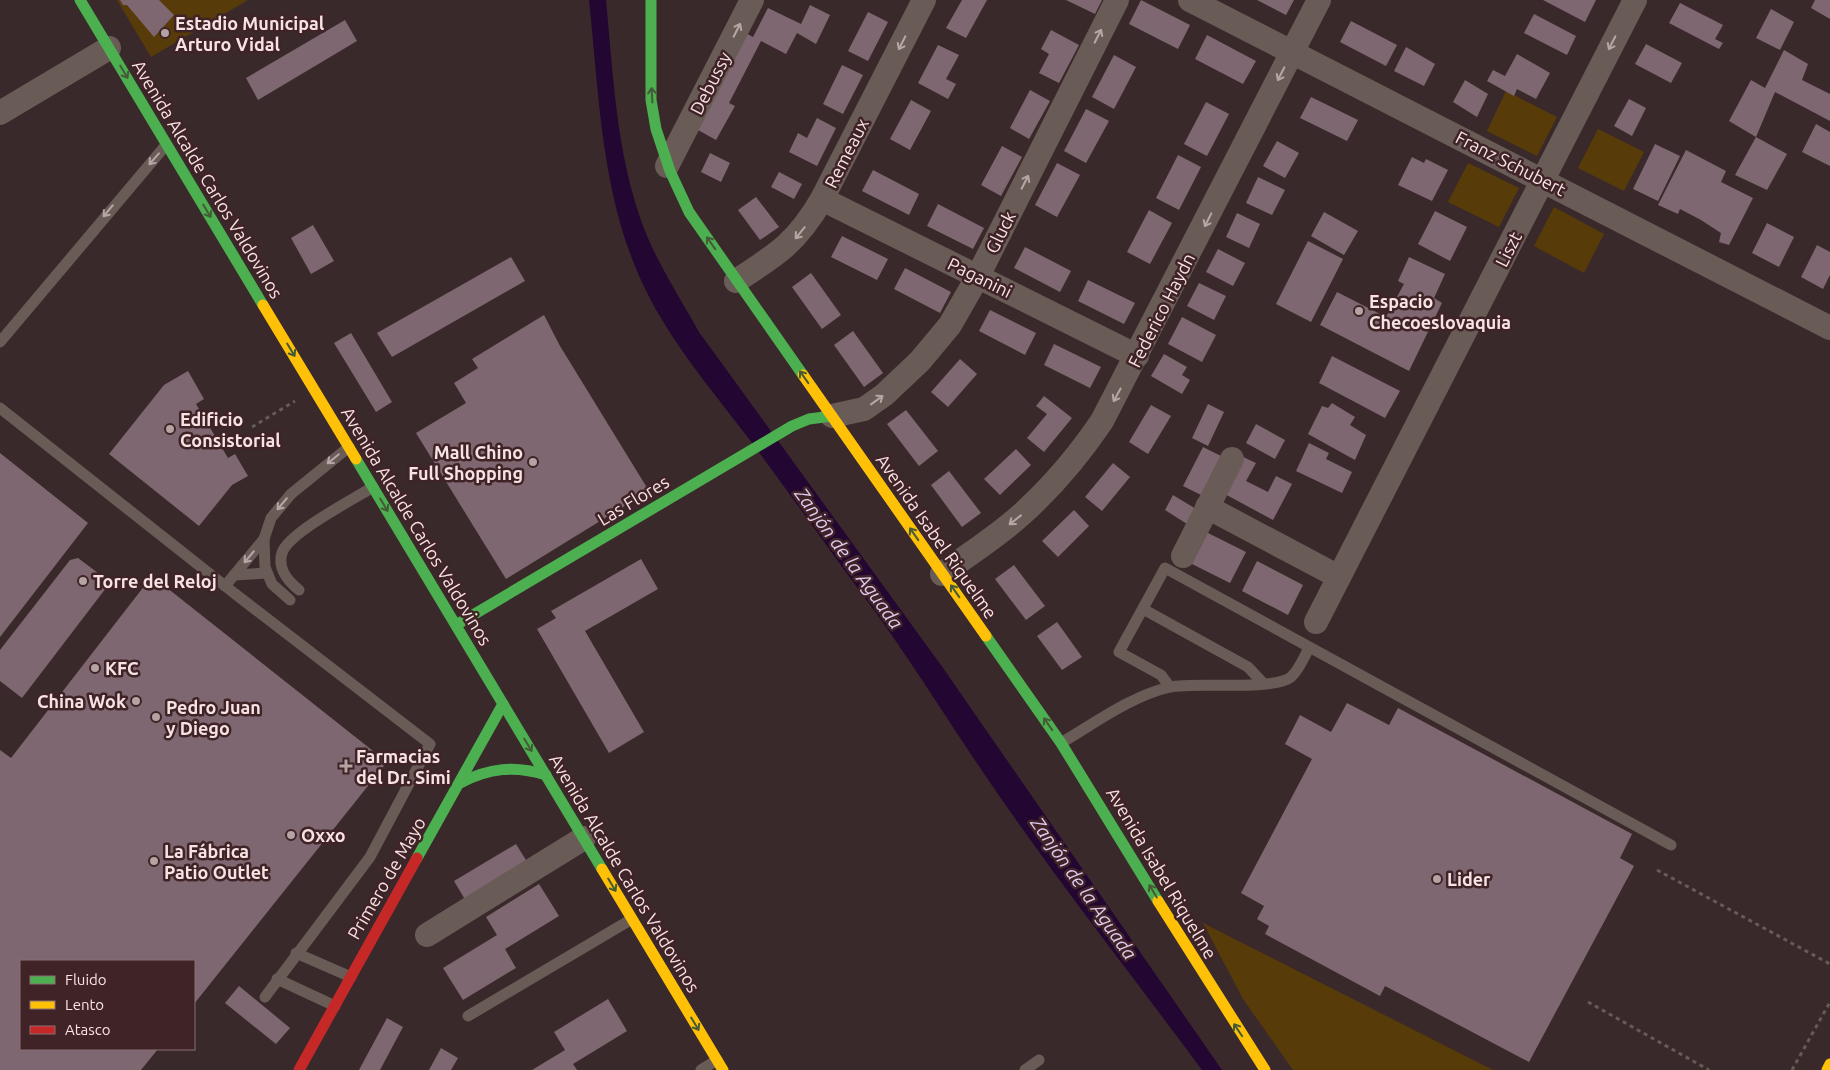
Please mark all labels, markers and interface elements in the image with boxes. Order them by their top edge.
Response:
place label: Estadio Municipal Arturo Vidal [175,13,325,54]
one-way arrow [732,22,742,37]
marker: Estadio Municipal Arturo Vidal [159,27,171,39]
one-way arrow [1093,29,1103,44]
one-way arrow [897,36,907,51]
one-way arrow [1607,36,1617,51]
street label: Debussy [686,48,734,118]
street label: Avenida Alcalde Carlos Valdovinos [129,56,287,302]
one-way arrow [119,64,129,78]
one-way arrow [1276,67,1286,82]
one-way arrow [647,87,656,103]
street label: Remeaux [820,115,872,191]
street label: Franz Schubert [1453,127,1569,199]
one-way arrow [148,153,159,166]
one-way arrow [1021,174,1031,189]
one-way arrow [203,204,213,218]
one-way arrow [102,205,114,218]
street label: Gluck [981,208,1019,256]
one-way arrow [1203,212,1213,227]
one-way arrow [795,226,806,239]
street label: Liszt [1491,228,1525,270]
one-way arrow [706,237,716,251]
street label: Federico Haydn [1124,250,1198,370]
street label: Paganini [945,253,1015,301]
place label: Espacio Checoeslovaquia [1369,291,1511,332]
marker: Espacio Checoeslovaquia [1353,305,1365,317]
one-way arrow [286,343,296,357]
one-way arrow [799,370,809,384]
one-way arrow [1112,388,1122,403]
one-way arrow [869,395,883,405]
street label: Avenida Alcalde Carlos Valdovinos [338,403,496,649]
place label: Edificio Consistorial [180,409,281,450]
marker: Edificio Consistorial [164,423,176,435]
place label: Mall Chino Full Shopping [408,442,523,483]
street label: Avenida Isabel Riquelme [873,450,1001,622]
one-way arrow [327,453,340,464]
marker: Mall Chino Full Shopping [527,456,539,468]
street label: Las Flores [594,471,672,529]
water label: Zanjón de la Aguada [790,482,908,633]
one-way arrow [277,497,288,510]
one-way arrow [379,497,389,511]
one-way arrow [1008,515,1022,525]
one-way arrow [909,527,919,541]
one-way arrow [243,550,254,563]
place label: Torre del Reloj [93,571,217,591]
marker: Torre del Reloj [77,575,89,587]
one-way arrow [950,584,960,598]
place label: KFC [105,658,139,678]
marker: KFC [89,662,101,674]
place label: China Wok [37,691,126,711]
marker: China Wok [130,695,142,707]
place label: Pedro Juan y Diego [166,697,261,738]
marker: Pedro Juan y Diego [150,711,162,723]
one-way arrow [1043,717,1053,731]
one-way arrow [524,738,534,752]
place label: Farmacias del Dr. Simi [356,746,451,787]
street label: Avenida Alcalde Carlos Valdovinos [546,750,704,996]
marker: Farmacias del Dr. Simi [340,760,352,772]
street label: Avenida Isabel Riquelme [1103,784,1221,962]
water label: Zanjón de la Aguada [1026,812,1141,964]
street label: Primero de Mayo [343,813,429,943]
place label: Oxxo [301,825,346,845]
marker: Oxxo [285,829,297,841]
place label: La Fábrica Patio Outlet [164,841,269,882]
marker: La Fábrica Patio Outlet [148,855,160,867]
place label: Lider [1447,869,1491,889]
marker: Lider [1431,873,1443,885]
one-way arrow [607,877,617,891]
one-way arrow [1148,884,1159,898]
legend [20,960,195,1050]
text: Fluido [65,971,107,988]
text: Lento [65,996,104,1013]
one-way arrow [691,1017,701,1031]
text: Atasco [65,1021,111,1038]
one-way arrow [1233,1023,1243,1037]

